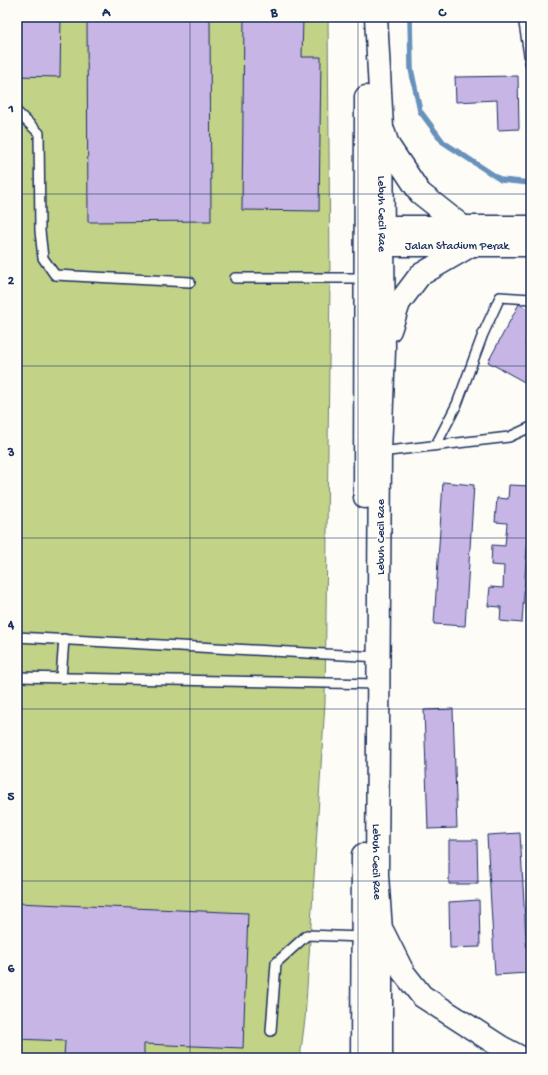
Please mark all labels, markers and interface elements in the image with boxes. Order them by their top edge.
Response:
text: A [101,6,111,21]
text: B [270,6,279,21]
text: C [437,6,447,21]
text: 1 [7,102,14,117]
street label: Lebuh Cecil Rae [373,176,388,253]
street label: Jalan Stadium Perak [405,240,511,254]
text: 2 [8,274,15,289]
text: 3 [7,446,15,461]
street label: Lebuh Cecil Rae [375,498,389,575]
text: 4 [7,618,15,633]
text: 5 [8,790,15,805]
street label: Lebuh Cecil Rae [368,824,384,901]
text: 6 [8,962,15,977]

